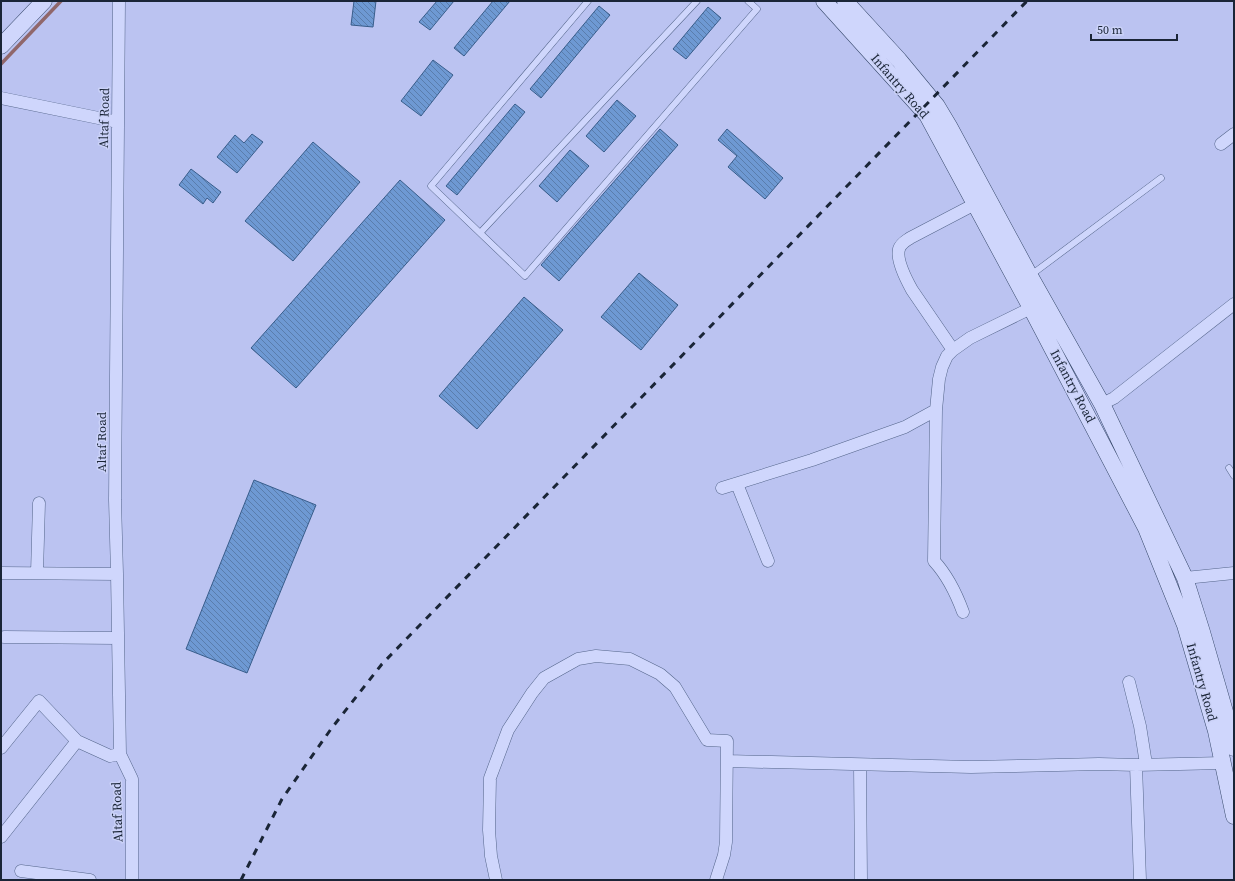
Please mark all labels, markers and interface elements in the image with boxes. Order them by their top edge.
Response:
scale bar [1091,16,1177,42]
text: 50 m [1097,22,1123,38]
street label: Infantry Road [867,50,933,122]
street label: Altaf Road [95,87,113,148]
street label: Infantry Road [1047,346,1100,426]
street label: Altaf Road [93,411,110,472]
street label: Infantry Road [1183,641,1221,724]
street label: Altaf Road [107,781,127,842]

